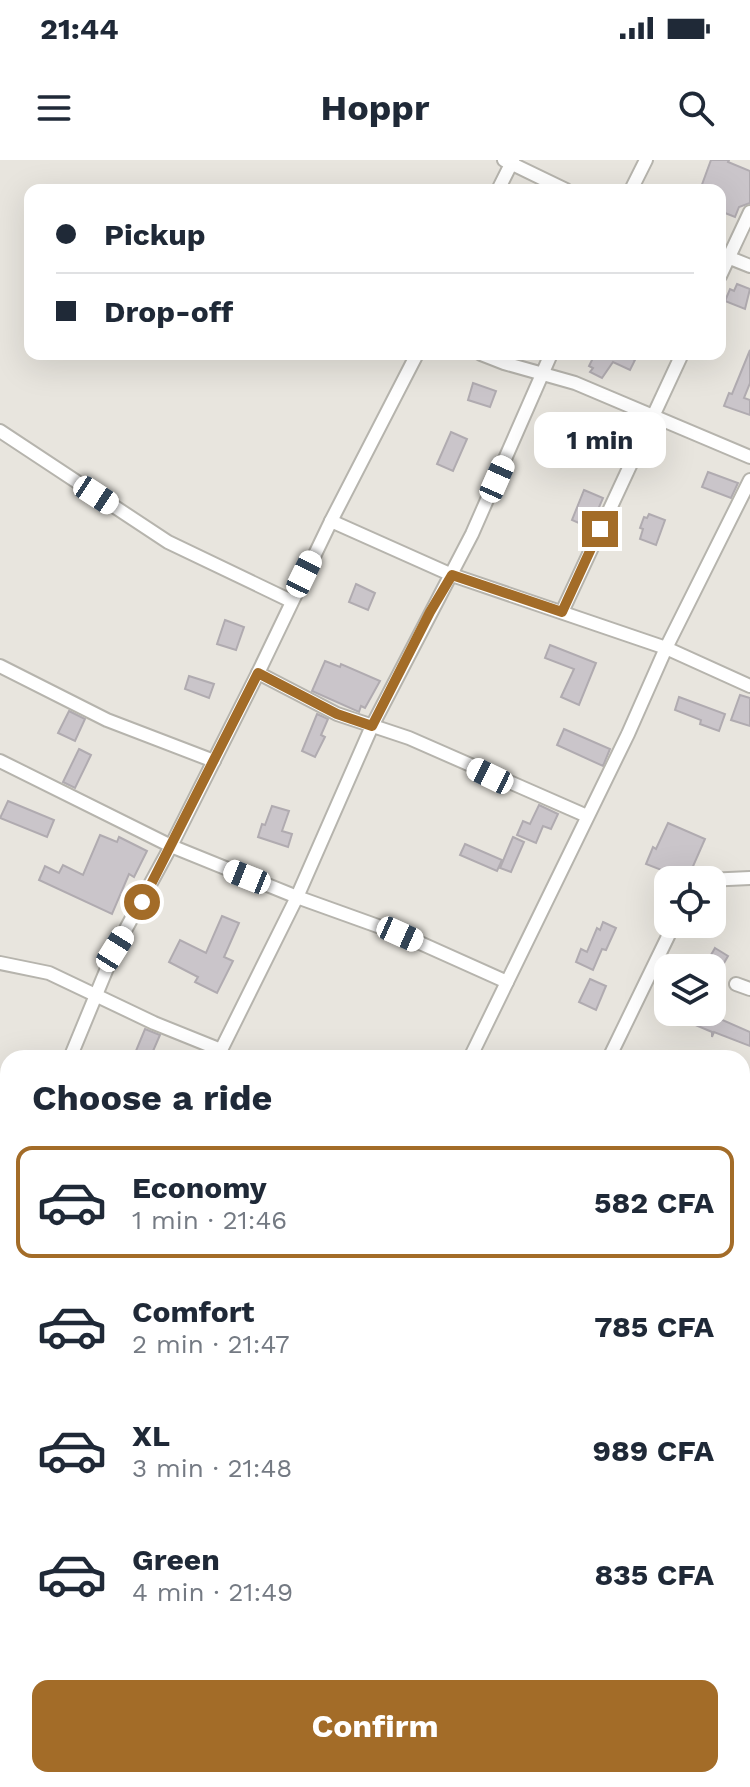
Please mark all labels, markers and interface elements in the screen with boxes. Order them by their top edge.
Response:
text: 21:44 [40,11,119,46]
icon: menu [32,86,76,130]
icon: search [674,86,718,130]
text: Hoppr [321,87,429,129]
text: Pickup [104,217,206,252]
text: Drop-off [104,294,233,329]
callout: 1 min [534,413,666,469]
text: 1 min [567,425,633,455]
car [476,452,518,506]
car [69,472,123,518]
route end [582,511,618,547]
car [283,547,325,601]
car [463,755,517,797]
car [220,857,274,897]
map controls [654,866,726,1026]
button: locate [654,866,726,938]
route start [124,884,160,920]
car [373,913,427,955]
car [92,922,138,976]
button: layers [654,954,726,1026]
text: Choose a ride [32,1077,272,1119]
icon: car [36,1166,108,1238]
text: Economy [132,1170,267,1205]
text: 582 CFA [594,1185,714,1220]
text: 1 min · 21:46 [132,1205,287,1235]
icon: car [36,1290,108,1362]
text: Comfort [132,1294,254,1329]
text: 785 CFA [594,1309,714,1344]
text: 2 min · 21:47 [132,1329,290,1359]
icon: car [36,1414,108,1486]
text: XL [132,1418,170,1453]
text: 989 CFA [592,1433,714,1468]
text: 3 min · 21:48 [132,1453,292,1483]
icon: car [36,1538,108,1610]
text: Green [132,1542,220,1577]
text: 835 CFA [594,1557,714,1592]
text: 4 min · 21:49 [132,1577,293,1607]
button: Confirm [32,1680,718,1772]

